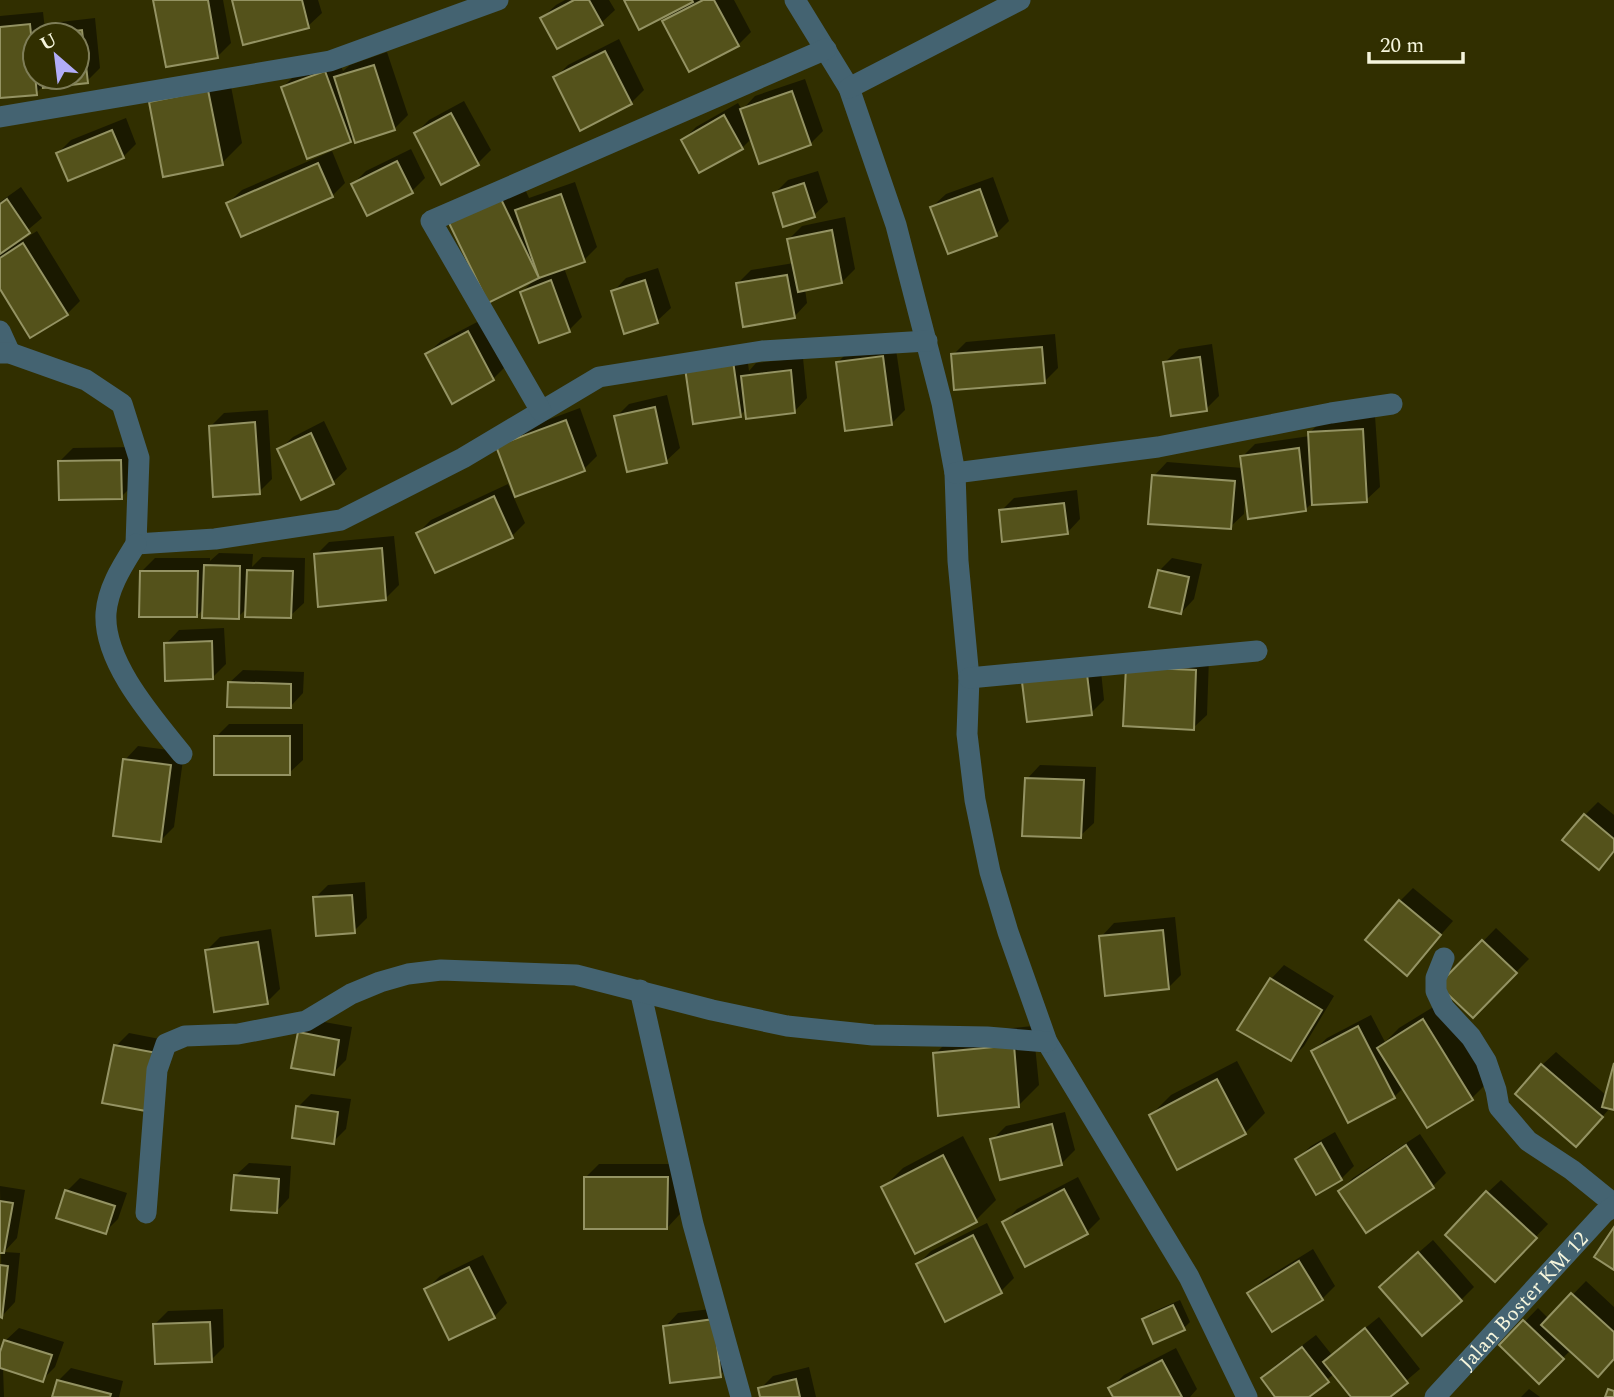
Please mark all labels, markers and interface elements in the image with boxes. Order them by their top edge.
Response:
north arrow [21,21,91,91]
scale bar [1369,21,1464,65]
text: U [35,26,63,59]
text: 20 m [1380,30,1424,62]
street label: Jalan Boster KM 12 [1452,1225,1597,1378]

